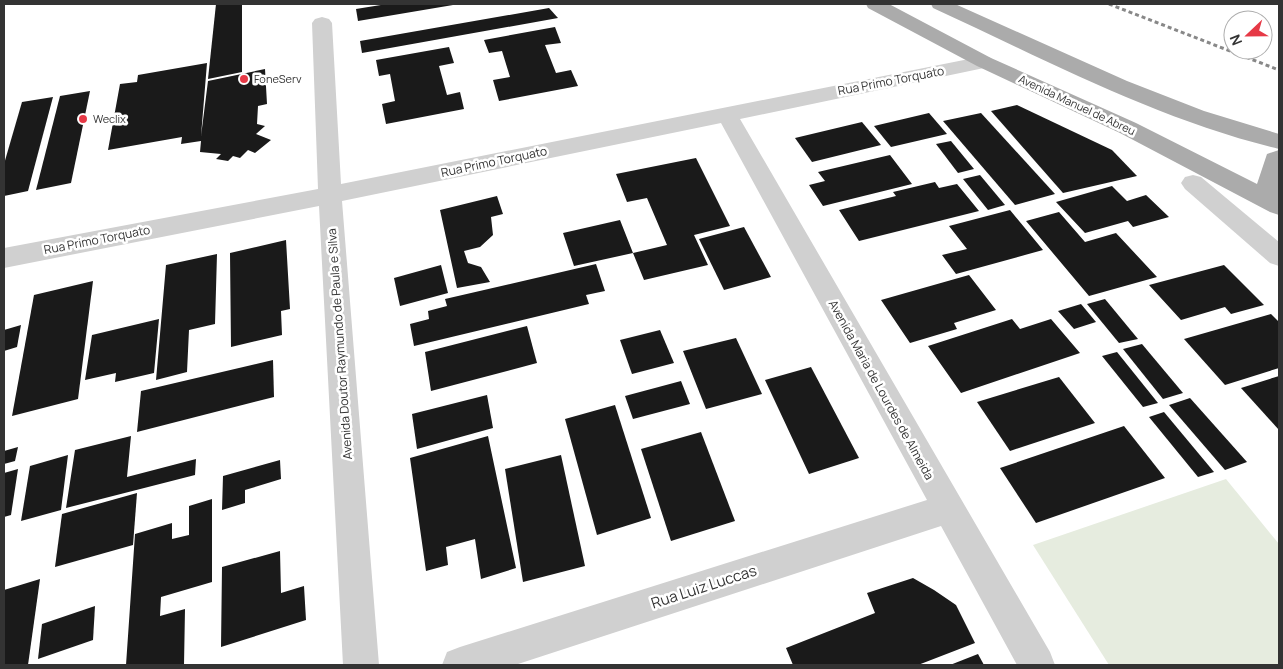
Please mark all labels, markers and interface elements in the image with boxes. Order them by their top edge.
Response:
north arrow [1223,10,1273,60]
text: N [1225,32,1246,48]
street label: Rua Primo Torquato [836,62,946,99]
place label: FoneServ [254,71,302,86]
street label: Avenida Manuel de Abreu [1016,71,1138,138]
marker: FoneServ [238,73,250,85]
place label: Weclix [93,111,126,126]
marker: Weclix [77,113,89,125]
street label: Rua Primo Torquato [439,142,548,181]
street label: Rua Primo Torquato [42,221,152,258]
street label: Avenida Doutor Raymundo de Paula e Silva [323,228,356,460]
street label: Avenida Maria de Lourdes de Almeida [825,297,938,483]
street label: Rua Luiz Luccas [648,560,759,613]

